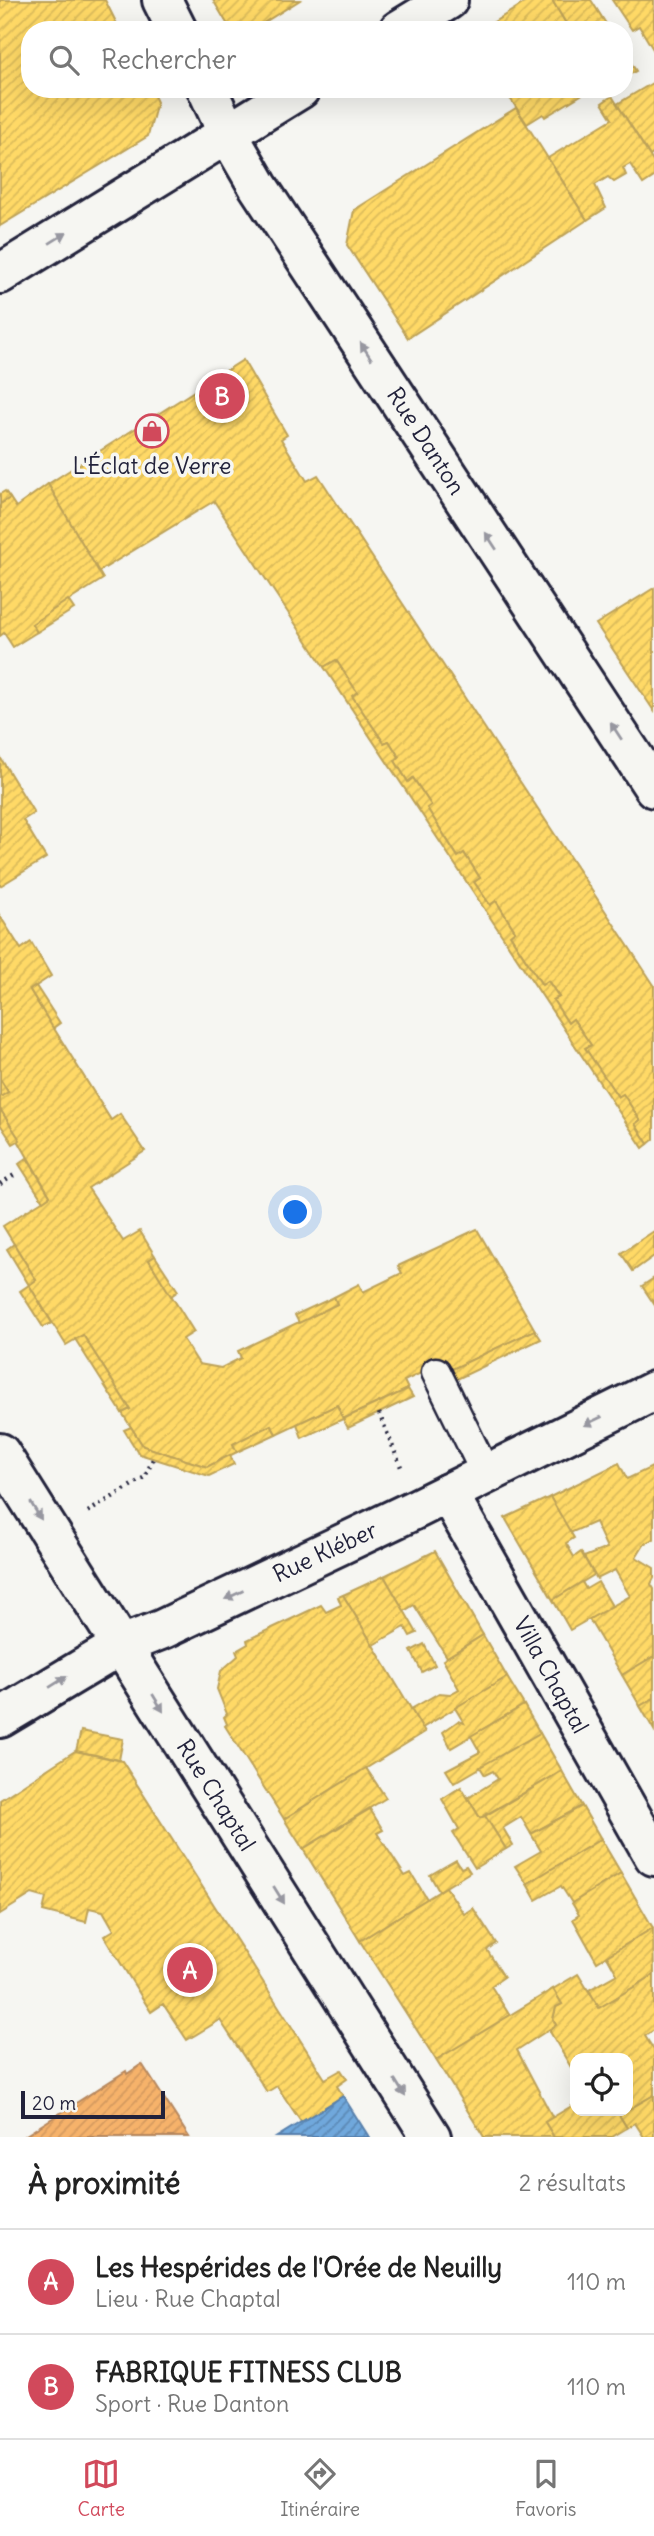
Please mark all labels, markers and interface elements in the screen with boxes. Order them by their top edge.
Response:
search box [21,21,633,98]
icon: search [45,41,83,79]
text: Rechercher [101,43,237,76]
one-way arrow [48,232,68,245]
one-way arrow [360,341,373,361]
pin: B [199,370,245,422]
street label: Rue Danton [381,382,472,500]
shop icon: L'Éclat de Verre [133,412,171,450]
place label: L'Éclat de Verre [73,451,231,480]
one-way arrow [485,532,498,551]
one-way arrow [610,722,623,741]
your location [278,1195,312,1229]
one-way arrow [583,1416,603,1427]
one-way arrow [30,1501,43,1520]
street label: Rue Kléber [268,1514,382,1588]
one-way arrow [224,1590,244,1601]
street label: Villa Chaptal [507,1611,595,1738]
one-way arrow [48,1675,68,1688]
one-way arrow [151,1693,164,1713]
street label: Rue Chaptal [171,1734,262,1856]
one-way arrow [273,1886,286,1905]
pin: A [167,1944,213,1996]
map controls [570,2053,633,2116]
button: locate [570,2053,633,2116]
one-way arrow [394,2078,407,2098]
scale bar [21,2088,164,2120]
text: 20 m [32,2091,76,2115]
text: À proximité [28,2164,180,2202]
text: 2 résultats [519,2168,626,2197]
text: Les Hespérides de l'Orée de Neuilly [95,2251,502,2284]
text: A [44,2267,58,2296]
text: 110 m [567,2267,626,2296]
text: Lieu · Rue Chaptal [95,2284,281,2313]
text: FABRIQUE FITNESS CLUB [95,2356,402,2389]
text: B [43,2372,59,2401]
text: 110 m [567,2372,626,2401]
text: Sport · Rue Danton [95,2389,289,2418]
tab: Carte [78,2455,125,2521]
tab: Itinéraire [280,2455,360,2521]
tab: Favoris [515,2455,576,2521]

